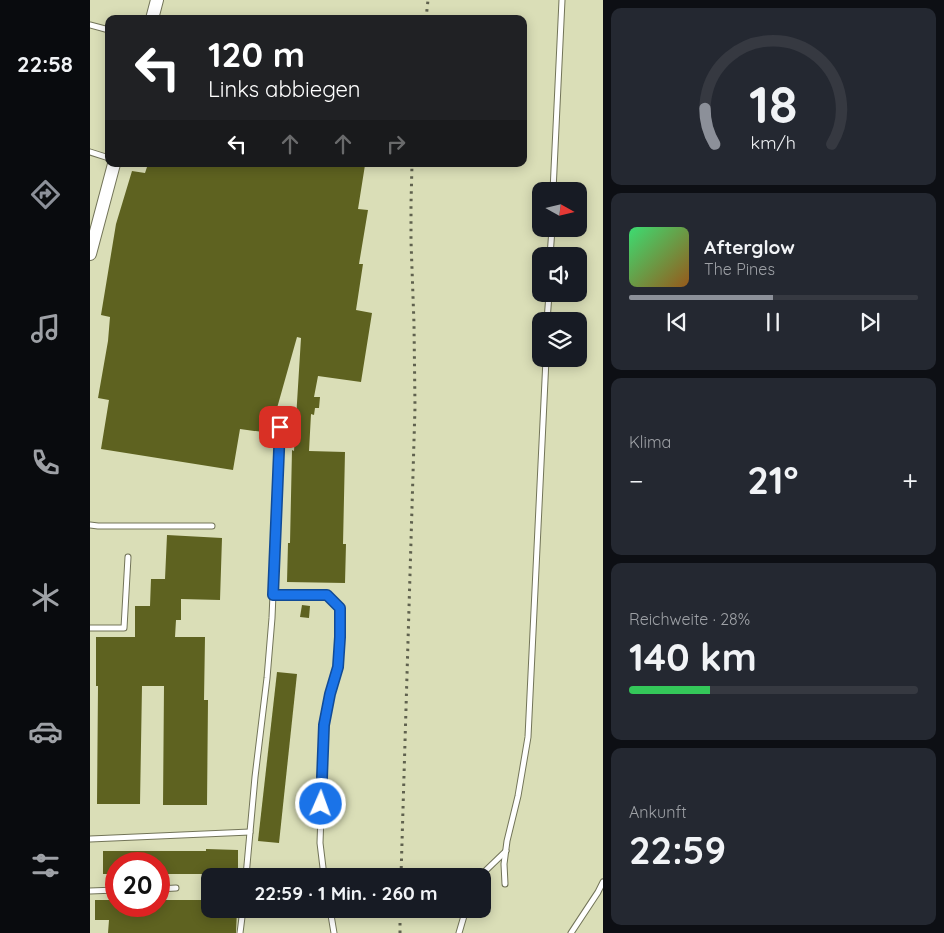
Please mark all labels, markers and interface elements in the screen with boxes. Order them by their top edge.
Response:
text: 120 m [208,32,305,76]
icon: left [125,35,190,100]
text: 22:58 [17,50,73,78]
text: 18 [749,71,798,136]
text: Links abbiegen [208,75,361,103]
icon: left [223,130,251,158]
icon: ahead [276,130,304,158]
icon: ahead [329,130,357,158]
icon: right [382,130,410,158]
text: km/h [751,131,796,153]
icon: directions [28,177,63,212]
north arrow [532,182,588,238]
map controls [532,182,587,367]
text: Afterglow [704,235,795,259]
button: sound [532,247,587,302]
text: The Pines [704,259,775,279]
icon: previous [663,308,691,336]
icon: pause [759,308,787,336]
icon: next [856,308,884,336]
icon: music [28,311,63,346]
button: layers [532,312,587,367]
pin [259,406,301,448]
icon: arrive [266,413,294,441]
text: Klima [629,432,671,452]
icon: phone [28,445,63,480]
text: 21° [747,456,799,504]
text: − [629,463,644,498]
text: + [902,463,918,498]
icon: climate [28,580,63,615]
text: Reichweite · 28% [629,609,750,629]
text: 140 km [629,633,757,681]
icon: car [28,714,63,749]
position arrow [294,777,346,829]
text: Ankunft [629,802,687,822]
text: 22:59 [629,826,726,874]
icon: filters [28,848,63,883]
speed limit sign: 20 [105,852,170,917]
text: 22:59 · 1 Min. · 260 m [255,881,437,905]

